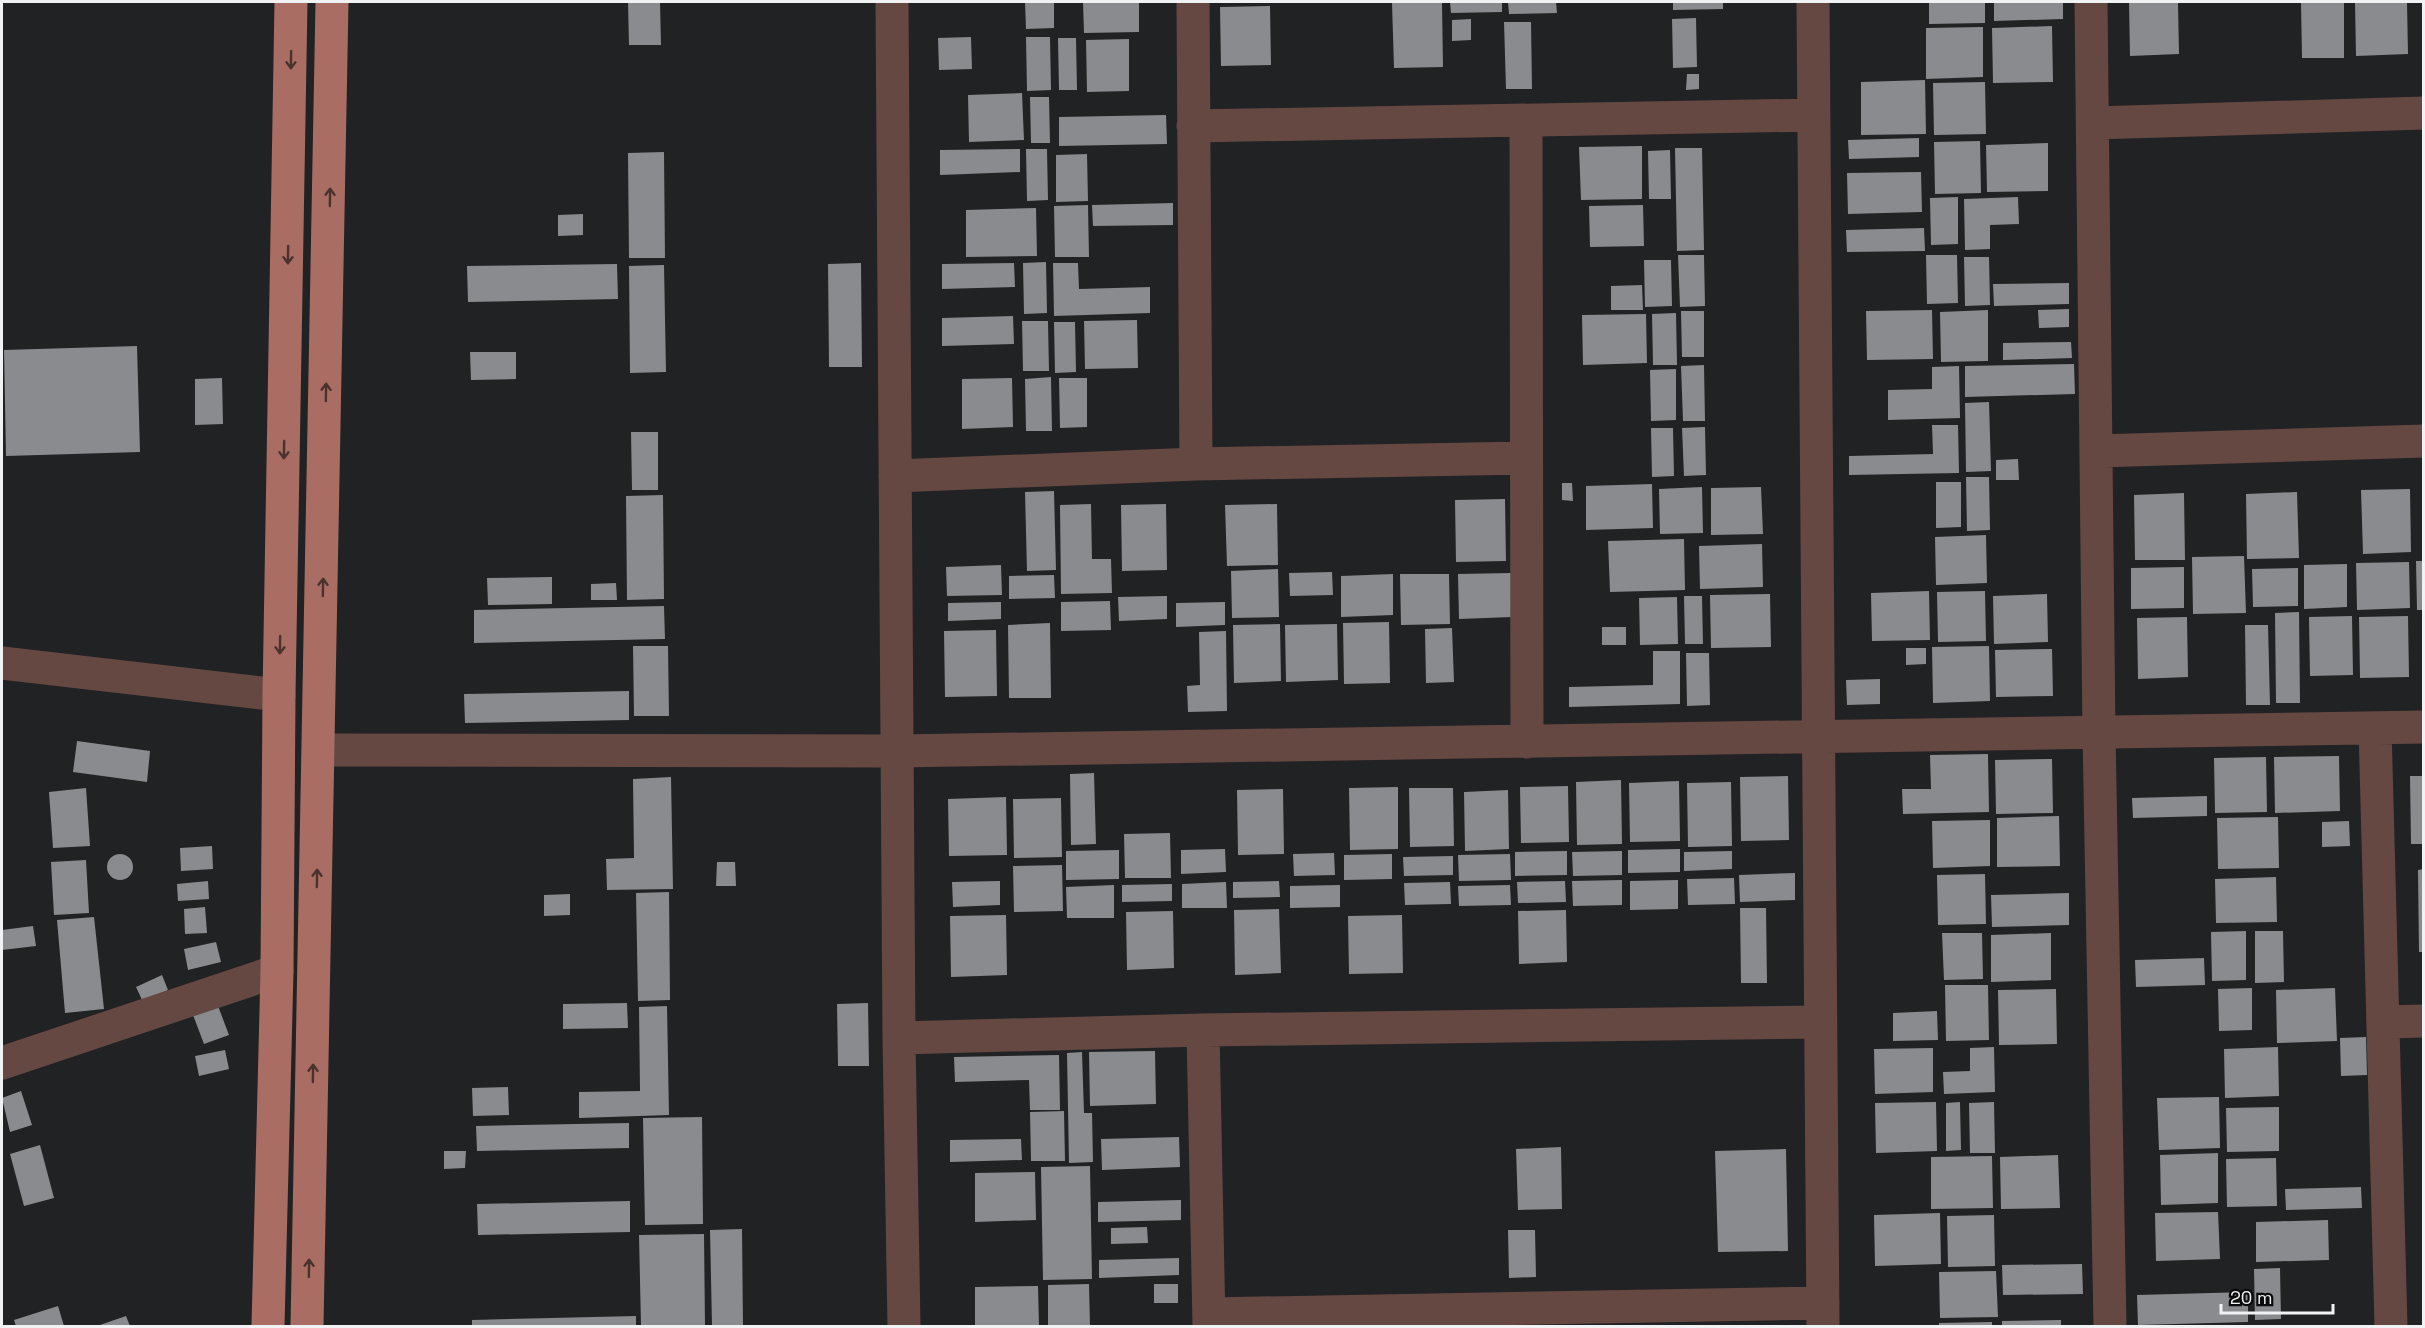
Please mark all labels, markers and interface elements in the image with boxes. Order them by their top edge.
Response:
one-way arrow [285,49,297,69]
one-way arrow [324,187,336,207]
one-way arrow [283,244,294,264]
one-way arrow [321,382,332,402]
one-way arrow [278,439,290,459]
one-way arrow [317,577,329,597]
one-way arrow [274,634,286,654]
one-way arrow [311,869,323,889]
one-way arrow [307,1064,319,1084]
one-way arrow [303,1259,314,1279]
scale bar [2221,1277,2334,1315]
text: 20 m [2230,1286,2273,1309]

